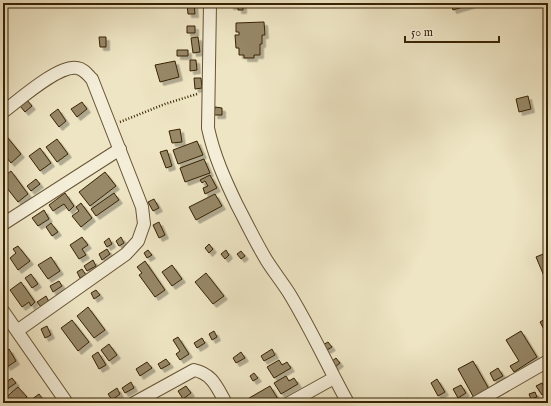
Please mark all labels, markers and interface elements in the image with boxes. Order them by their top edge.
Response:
scale bar [405,18,499,44]
text: 50 m [411,25,433,40]

